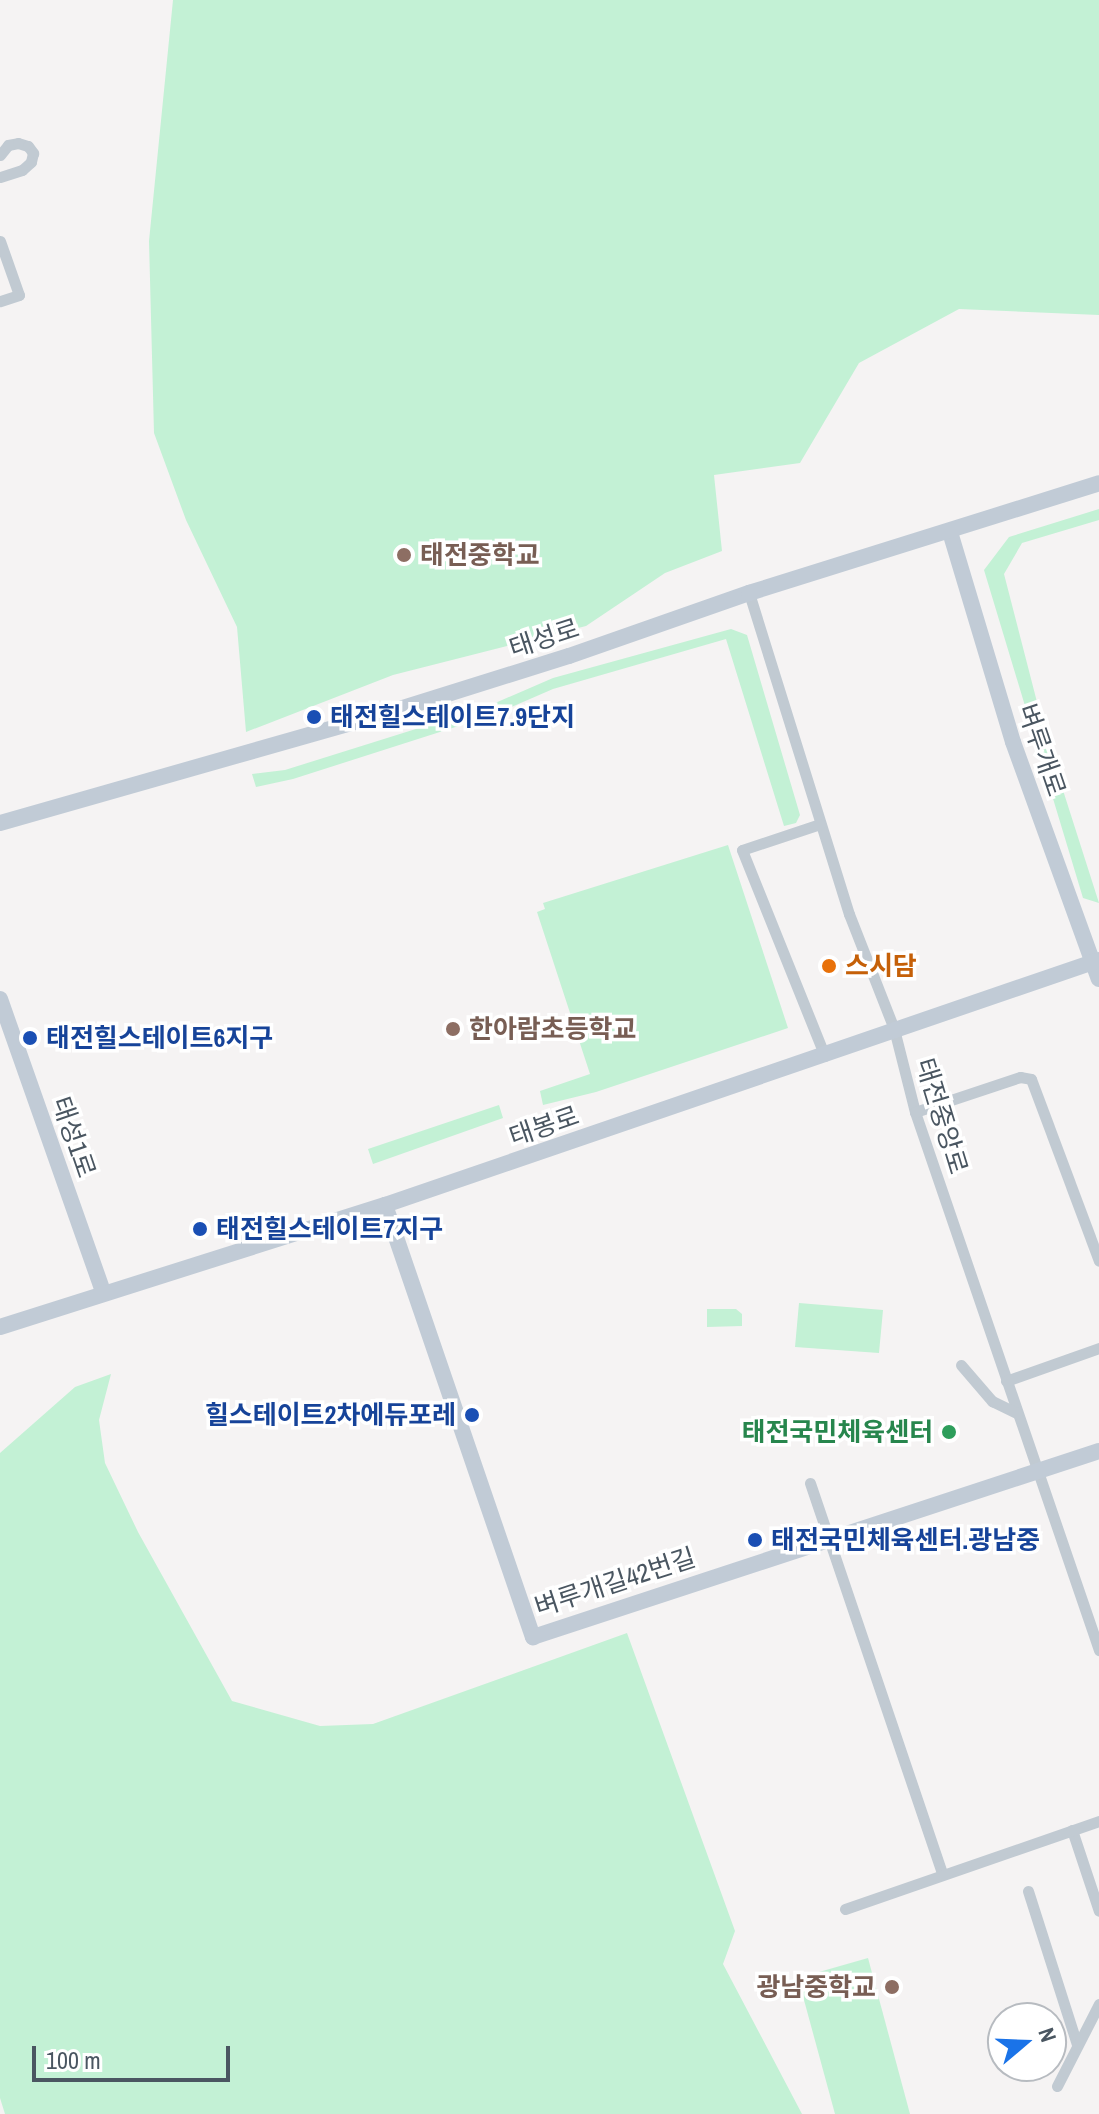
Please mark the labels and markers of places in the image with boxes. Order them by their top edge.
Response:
place label: 태전중학교 [420,539,540,571]
marker: 태전중학교 [395,546,413,564]
place label: 태전힐스테이트7.9단지 [330,701,575,733]
marker: 태전힐스테이트7.9단지 [305,708,323,726]
place label: 스시담 [845,950,917,982]
marker: 스시담 [820,957,838,975]
place label: 한아람초등학교 [469,1013,636,1045]
marker: 한아람초등학교 [444,1020,462,1038]
place label: 태전힐스테이트6지구 [46,1022,273,1054]
marker: 태전힐스테이트6지구 [21,1029,39,1047]
place label: 태전힐스테이트7지구 [216,1213,443,1245]
marker: 태전힐스테이트7지구 [191,1220,209,1238]
place label: 힐스테이트2차에듀포레 [205,1399,456,1431]
marker: 힐스테이트2차에듀포레 [463,1406,481,1424]
place label: 태전국민체육센터 [742,1416,933,1448]
marker: 태전국민체육센터 [940,1423,958,1441]
place label: 태전국민체육센터.광남중 [771,1524,1040,1556]
marker: 태전국민체육센터.광남중 [746,1531,764,1549]
place label: 광남중학교 [756,1971,876,2003]
marker: 광남중학교 [883,1978,901,1996]

